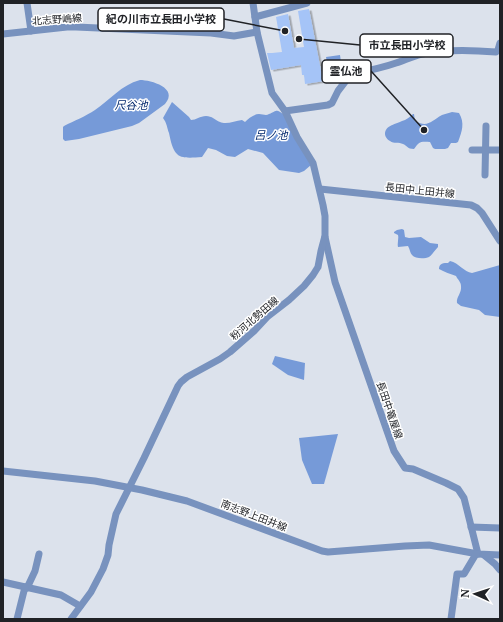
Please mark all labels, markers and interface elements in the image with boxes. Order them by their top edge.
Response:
callout: 紀の川市立長田小学校 [98,8,224,31]
street label: 北志野嶋線 [32,10,82,28]
text: 紀の川市立長田小学校 [106,11,216,26]
callout: 市立長田小学校 [360,34,453,57]
text: 市立長田小学校 [369,37,446,52]
callout: 霊仏池 [322,60,371,83]
text: 霊仏池 [330,63,363,78]
water label: 尺谷池 [115,97,148,112]
water label: 呂ノ池 [255,127,288,142]
street label: 長田中上田井線 [384,179,456,201]
street label: 粉河北勢田線 [227,293,281,343]
street label: 長田中篭屋線 [374,379,406,441]
street label: 南志野上田井線 [219,496,289,534]
north arrow [455,574,495,614]
text: N [457,588,472,598]

